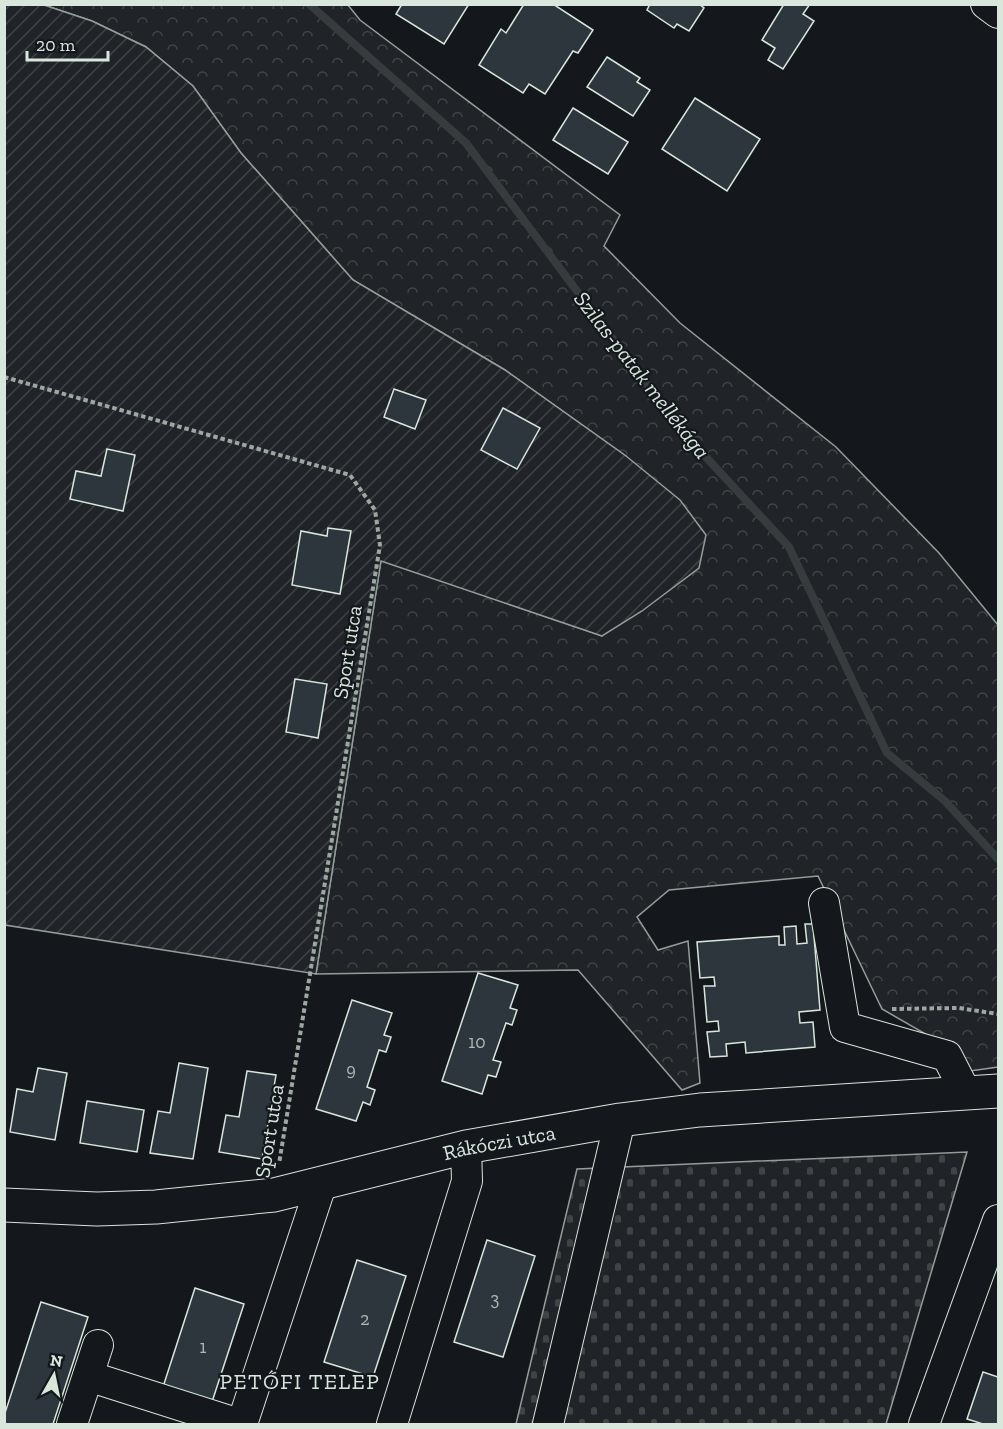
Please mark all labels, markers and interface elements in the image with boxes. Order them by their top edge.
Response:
scale bar [27,24,108,62]
text: 20 m [36,34,76,56]
water label: Szilas-patak mellékága [568,286,716,464]
street label: Sport utca [327,603,367,701]
house number: 10 [468,1031,486,1053]
house number: 9 [346,1059,356,1081]
street label: Sport utca [249,1082,289,1180]
street label: Rákóczi utca [440,1119,557,1165]
house number: 3 [491,1288,500,1310]
house number: 2 [360,1308,370,1330]
house number: 1 [200,1336,207,1358]
north arrow [24,1345,84,1405]
text: N [49,1350,64,1371]
district label: PETŐFI TELEP [220,1368,380,1395]

